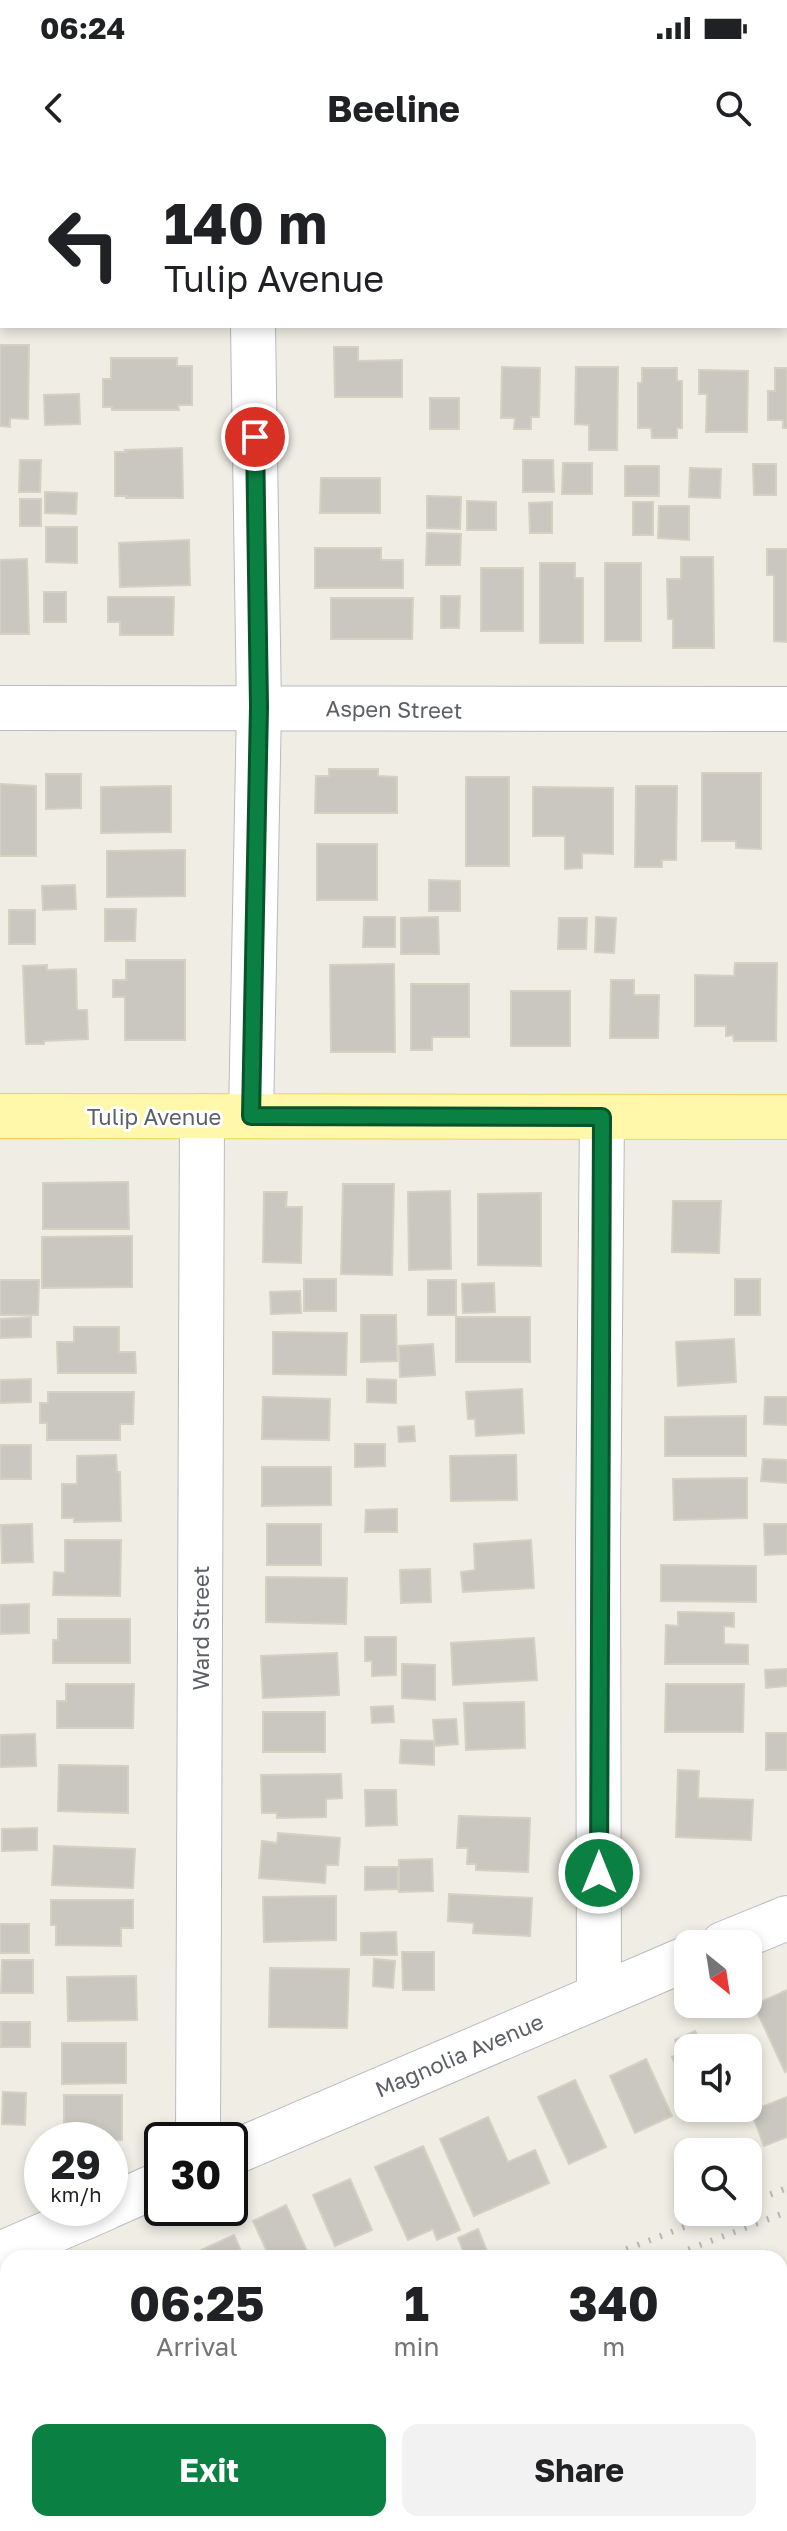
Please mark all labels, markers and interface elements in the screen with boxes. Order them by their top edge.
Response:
text: 06:24 [40,10,125,46]
icon: back [32,86,76,130]
icon: search [711,86,755,130]
text: Beeline [327,87,460,130]
text: 140 m [164,189,327,256]
icon: left [32,192,136,296]
text: Tulip Avenue [164,257,384,300]
pin [221,403,289,471]
icon: arrive [233,415,277,459]
street label: Aspen Street [325,694,463,724]
street label: Tulip Avenue [87,1103,221,1130]
street label: Ward Street [187,1565,214,1691]
position arrow [557,1831,641,1915]
north arrow [674,1930,762,2018]
map controls [674,1930,762,2226]
street label: Magnolia Avenue [371,2007,547,2103]
button: sound [674,2034,762,2122]
speed limit sign: 30 [144,2122,248,2226]
button: search [674,2138,762,2226]
text: 29 [51,2140,101,2188]
text: km/h [51,2182,101,2206]
text: 06:25 [129,2274,265,2332]
text: 1 [404,2274,429,2332]
text: 340 [569,2274,659,2332]
text: Arrival [156,2331,238,2362]
text: min [394,2331,440,2362]
text: m [602,2331,625,2362]
button: Exit [32,2424,386,2516]
button: Share [402,2424,756,2516]

